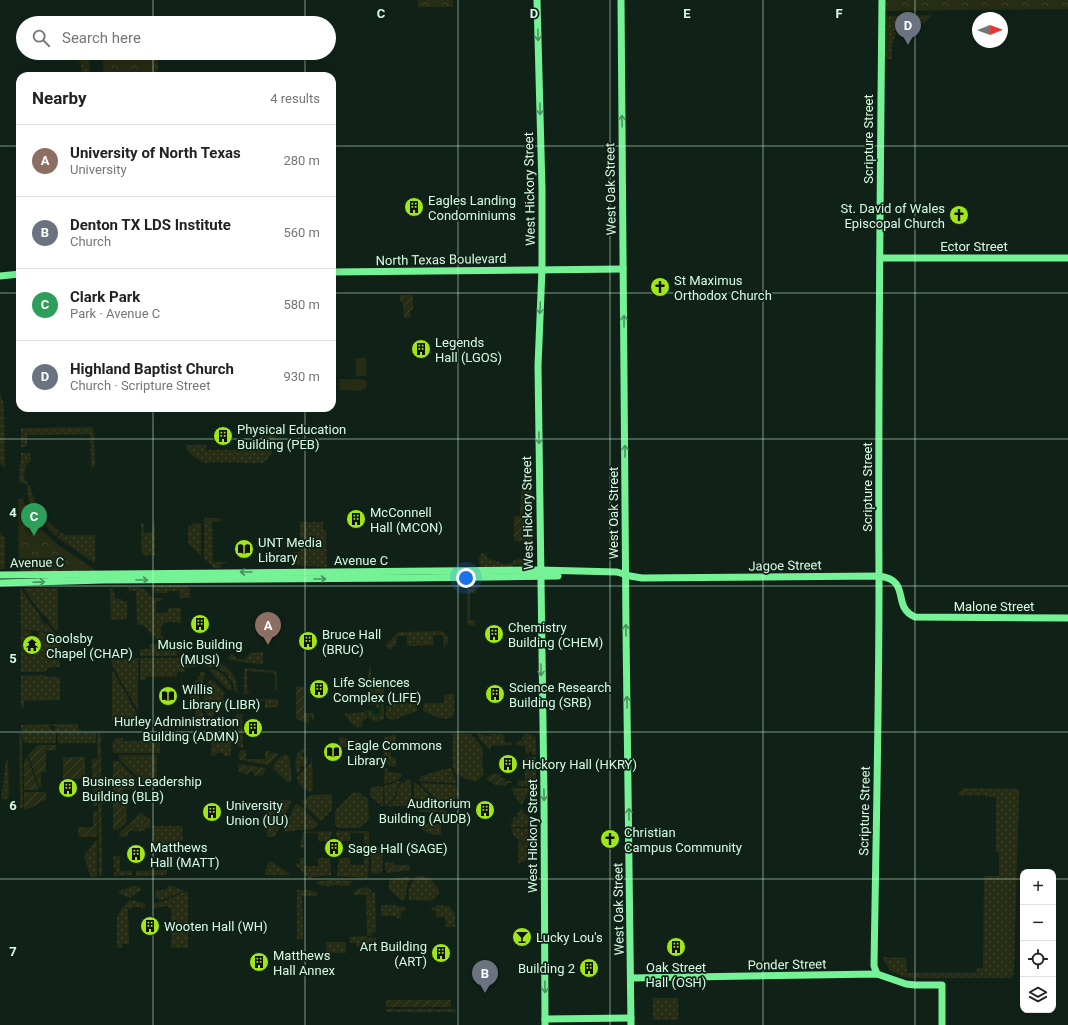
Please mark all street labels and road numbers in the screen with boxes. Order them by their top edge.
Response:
street label: Scripture Street [861,94,876,184]
street label: West Hickory Street [521,132,538,246]
street label: West Oak Street [602,143,619,235]
street label: Ector Street [940,239,1008,254]
street label: North Texas Boulevard [375,251,507,268]
street label: Scripture Street [860,442,875,532]
street label: West Hickory Street [519,456,536,570]
street label: West Oak Street [606,467,621,559]
street label: Avenue C [334,553,388,568]
street label: Avenue C [10,555,64,570]
street label: Jagoe Street [748,557,822,574]
street label: Malone Street [954,599,1034,614]
street label: Scripture Street [856,766,873,856]
street label: West Hickory Street [525,779,540,893]
street label: West Oak Street [610,863,627,955]
street label: Ponder Street [747,956,827,973]

